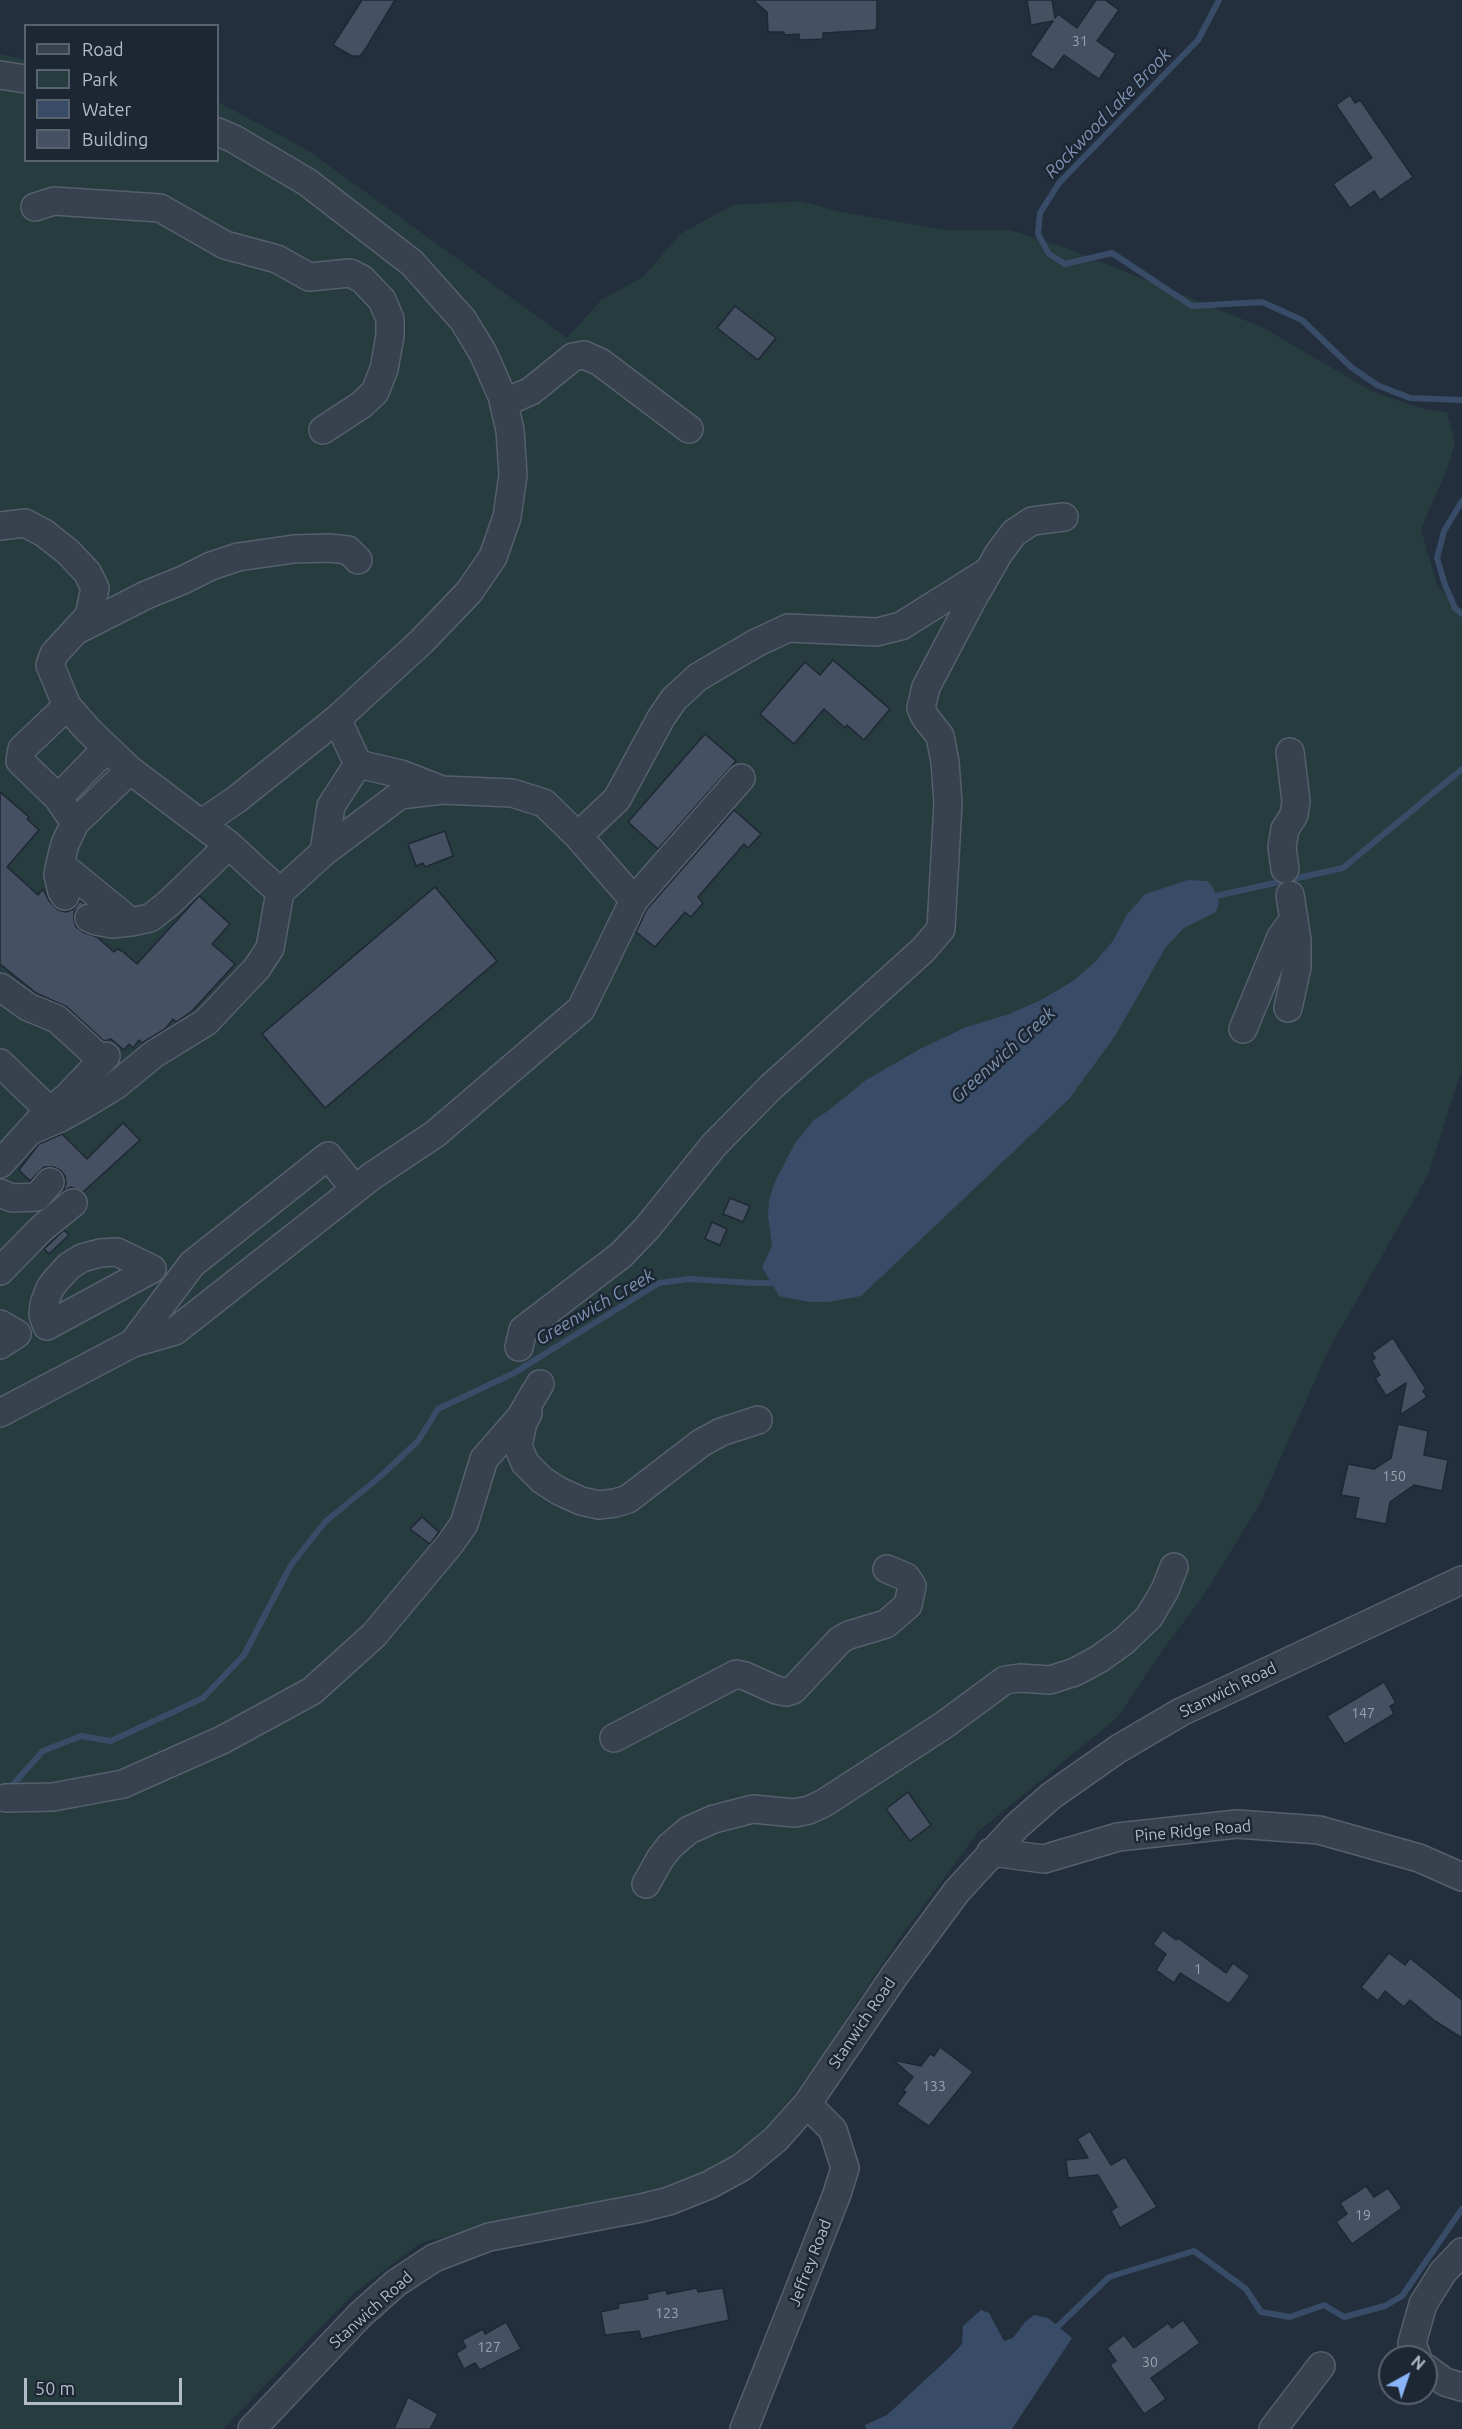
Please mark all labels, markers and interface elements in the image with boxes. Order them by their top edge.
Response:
legend [24,24,219,162]
house number: 31 [1072,33,1088,49]
text: Road [82,39,124,59]
water label: Rockwood Lake Brook [1040,43,1176,183]
text: Park [82,69,118,89]
text: Water [82,99,131,119]
text: Building [82,129,148,149]
water label: Greenwich Creek [946,1002,1060,1108]
water label: Greenwich Creek [532,1264,658,1350]
house number: 150 [1382,1468,1406,1484]
street label: Stanwich Road [1176,1658,1280,1722]
house number: 147 [1351,1705,1375,1721]
street label: Pine Ridge Road [1134,1816,1252,1846]
house number: 1 [1194,1961,1202,1977]
street label: Stanwich Road [825,1974,899,2072]
house number: 133 [922,2078,946,2094]
house number: 19 [1355,2207,1371,2223]
street label: Jeffrey Road [785,2217,835,2309]
street label: Stanwich Road [325,2268,417,2352]
house number: 123 [655,2305,679,2321]
house number: 127 [477,2339,501,2355]
north arrow [1378,2345,1438,2405]
text: N [1408,2352,1429,2373]
house number: 30 [1142,2354,1158,2370]
scale bar [27,2366,184,2404]
text: 50 m [35,2378,75,2398]

